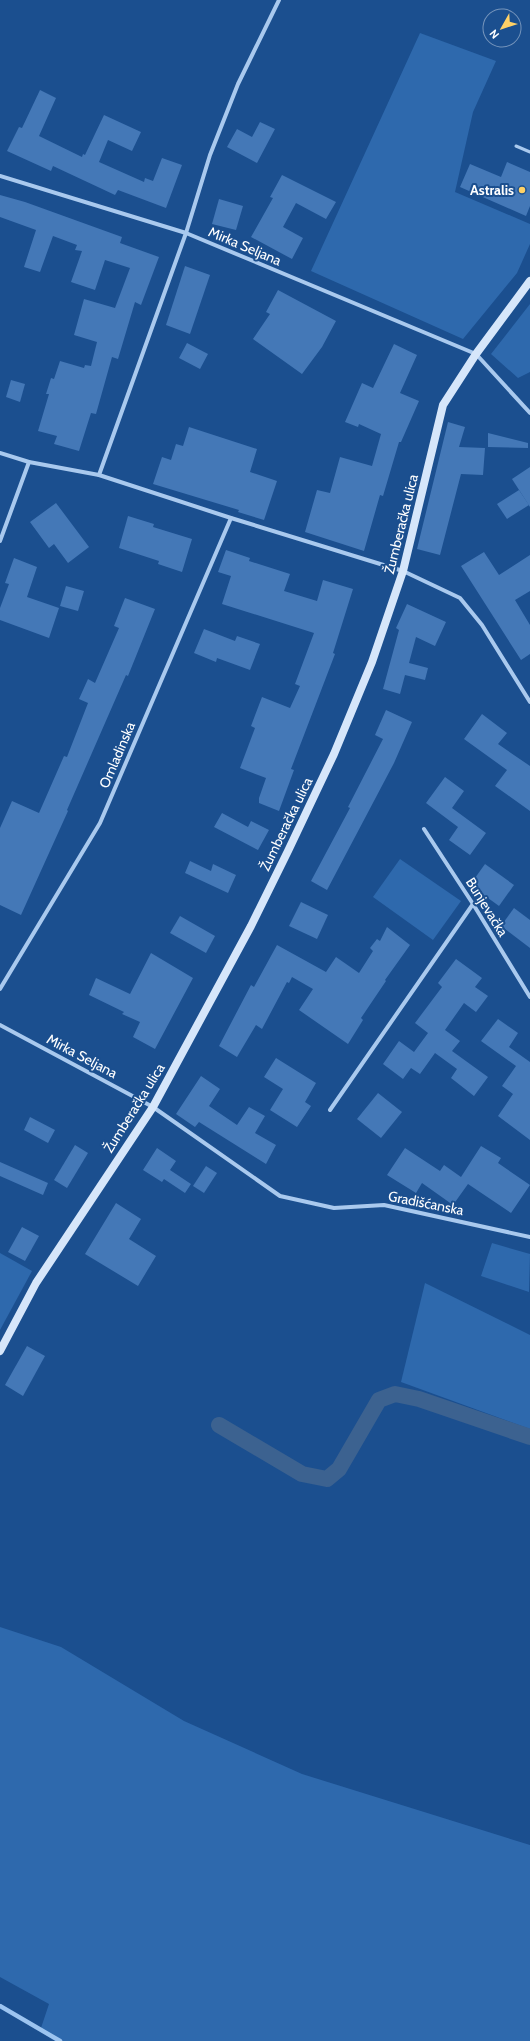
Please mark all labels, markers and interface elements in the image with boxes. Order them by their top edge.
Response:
north arrow [482,8,522,48]
text: N [486,27,502,42]
place label: Astralis [470,181,514,199]
marker: Astralis [517,185,527,195]
street label: Mirka Seljana [206,223,284,270]
street label: Žumberačka ulica [380,472,422,576]
street label: Omladinska [95,719,139,791]
street label: Žumberačka ulica [256,774,317,874]
street label: Bunjevačka [462,874,512,940]
street label: Mirka Seljana [44,1030,121,1082]
street label: Žumberačka ulica [99,1060,169,1156]
street label: Gradišćanska [387,1187,466,1219]

